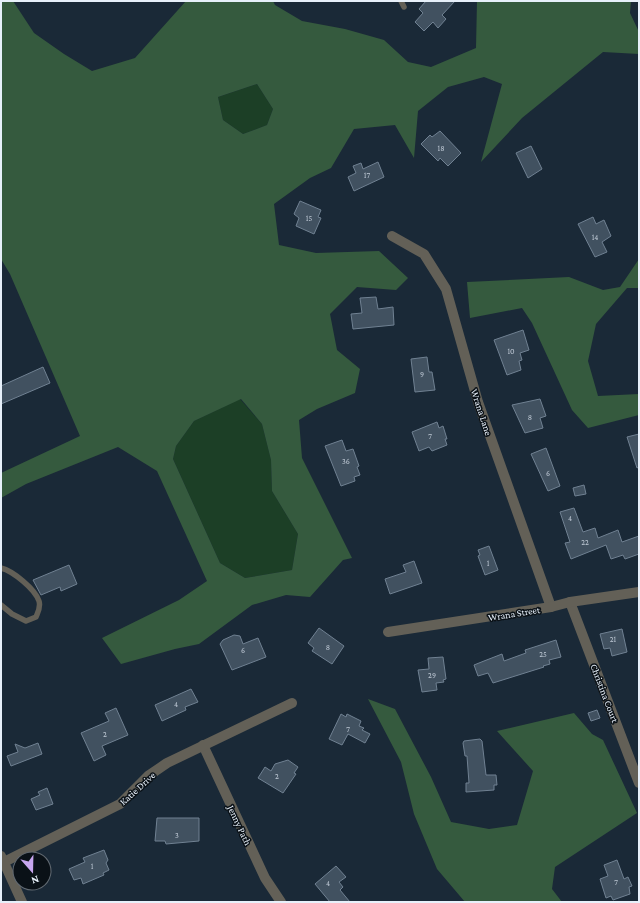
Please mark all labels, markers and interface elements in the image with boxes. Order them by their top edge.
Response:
house number: 18 [438,144,444,153]
house number: 17 [364,171,370,180]
house number: 15 [306,214,312,223]
house number: 14 [592,233,598,242]
house number: 10 [507,347,515,356]
house number: 9 [420,370,424,379]
street label: Wrana Lane [469,387,494,437]
house number: 8 [528,413,532,422]
house number: 7 [428,432,432,441]
house number: 36 [342,457,350,466]
house number: 6 [546,469,550,478]
house number: 4 [568,514,572,523]
house number: 22 [581,538,589,547]
house number: 1 [487,559,490,568]
street label: Wrana Street [487,604,541,623]
house number: 21 [610,635,617,644]
house number: 8 [326,643,330,652]
house number: 6 [241,646,245,655]
house number: 25 [539,650,547,659]
street label: Christina Court [588,662,621,725]
house number: 29 [428,671,436,680]
house number: 4 [174,700,178,709]
house number: 7 [346,725,350,734]
house number: 2 [103,730,107,739]
street label: Katie Drive [117,769,158,807]
house number: 2 [275,772,279,781]
street label: Jenny Path [225,803,254,847]
house number: 3 [175,831,179,840]
north arrow [12,851,52,891]
house number: 1 [91,862,94,871]
text: N [29,873,41,887]
house number: 7 [614,878,618,887]
house number: 4 [326,879,330,888]

